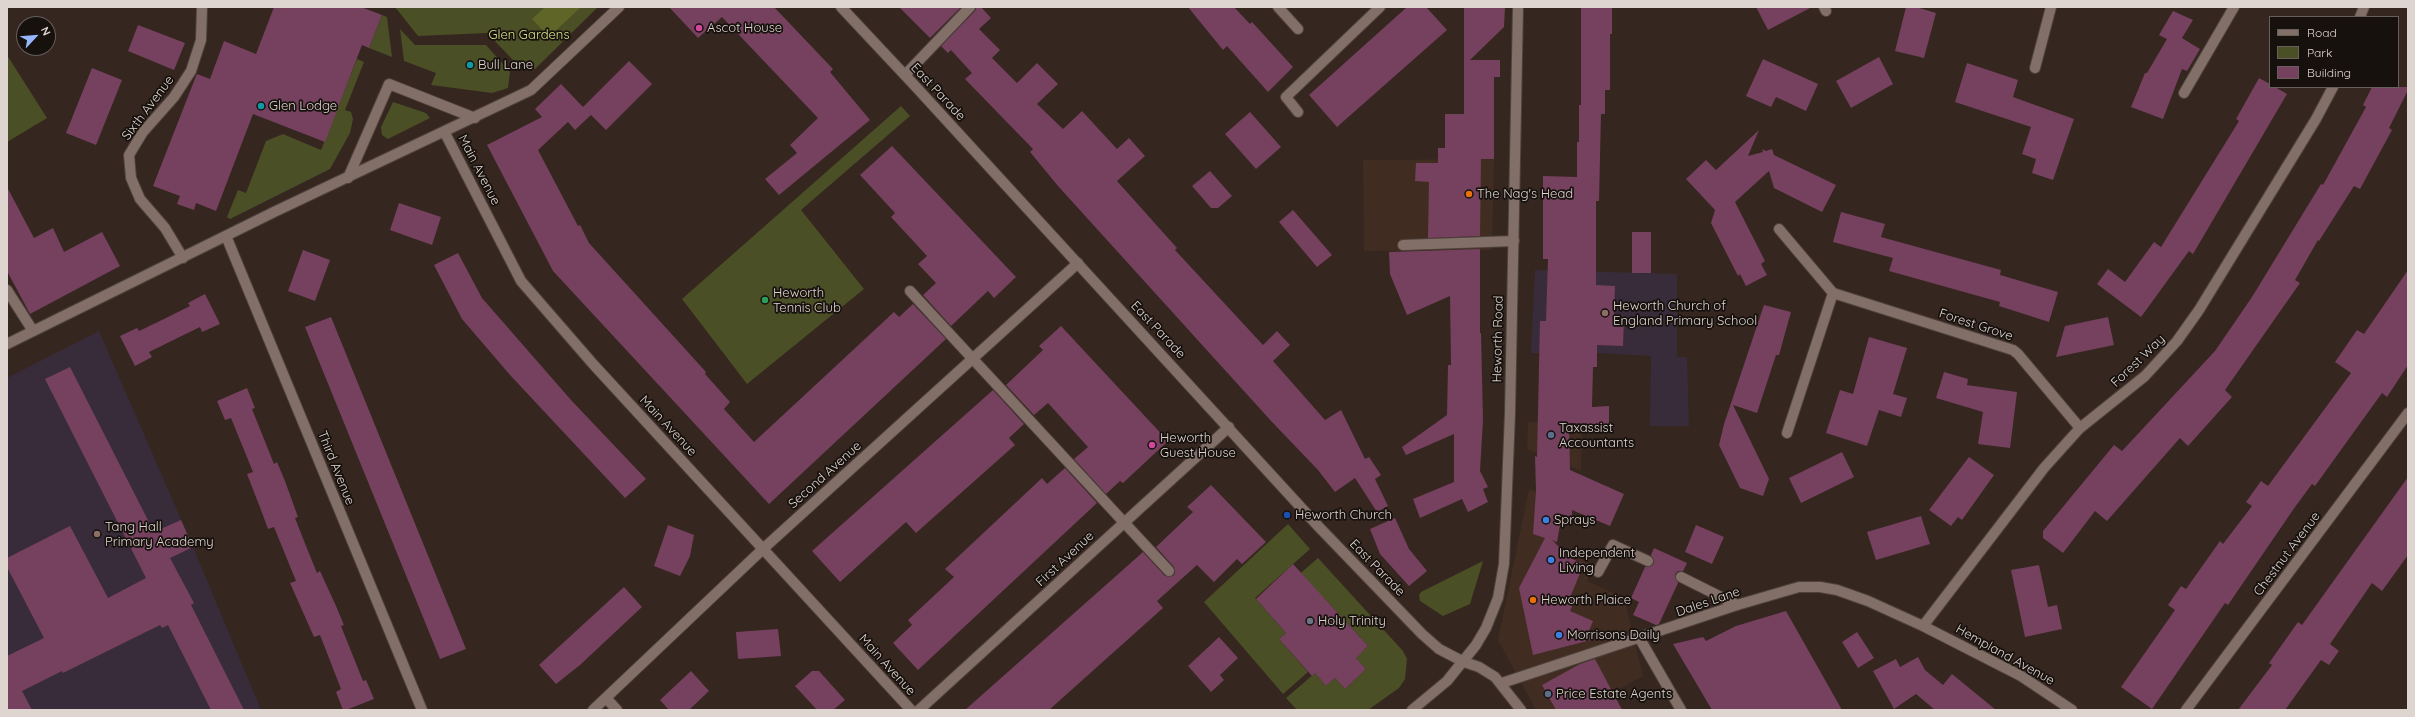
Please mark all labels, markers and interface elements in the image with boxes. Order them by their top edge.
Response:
north arrow [16,16,56,56]
legend [2269,16,2399,88]
place label: Ascot House [707,20,782,36]
marker: Ascot House [694,23,704,33]
text: N [38,24,54,38]
text: Road [2307,25,2337,40]
park label: Glen Gardens [489,27,569,43]
text: Park [2307,45,2332,60]
place label: Bull Lane [478,57,533,73]
marker: Bull Lane [465,60,475,70]
street label: East Parade [907,60,969,124]
text: Building [2307,65,2351,80]
street label: Sixth Avenue [119,73,177,143]
place label: Glen Lodge [269,98,337,114]
marker: Glen Lodge [256,101,266,111]
street label: Main Avenue [455,132,503,208]
place label: The Nag's Head [1477,186,1573,202]
marker: The Nag's Head [1464,189,1474,199]
place label: Heworth Tennis Club [773,285,841,316]
marker: Heworth Tennis Club [760,295,770,305]
street label: Heworth Road [1489,295,1507,383]
street label: East Parade [1127,298,1189,362]
place label: Heworth Church of England Primary School [1613,298,1757,329]
street label: Forest Grove [1937,306,2015,344]
marker: Heworth Church of England Primary School [1600,308,1610,318]
street label: Forest Way [2108,331,2168,391]
street label: Main Avenue [636,393,700,459]
place label: Taxassist Accountants [1559,420,1634,451]
street label: Third Avenue [314,429,358,507]
place label: Heworth Guest House [1160,430,1236,461]
marker: Taxassist Accountants [1546,430,1556,440]
street label: Second Avenue [785,438,865,512]
marker: Heworth Guest House [1147,440,1157,450]
place label: Heworth Church [1295,507,1392,523]
street label: Chestnut Avenue [2250,509,2324,599]
marker: Heworth Church [1282,510,1292,520]
place label: Sprays [1554,512,1595,528]
marker: Sprays [1541,515,1551,525]
place label: Tang Hall Primary Academy [105,519,214,550]
street label: First Avenue [1033,528,1097,590]
marker: Tang Hall Primary Academy [92,529,102,539]
street label: East Parade [1346,536,1408,600]
place label: Independent Living [1559,545,1635,576]
marker: Independent Living [1546,555,1556,565]
street label: Dales Lane [1674,584,1742,620]
place label: Heworth Plaice [1541,592,1631,608]
marker: Heworth Plaice [1528,595,1538,605]
place label: Holy Trinity [1318,613,1386,629]
marker: Holy Trinity [1305,616,1315,626]
street label: Hempland Avenue [1953,621,2057,689]
place label: Morrisons Daily [1567,627,1660,643]
marker: Morrisons Daily [1554,630,1564,640]
street label: Main Avenue [855,631,919,699]
place label: Price Estate Agents [1556,686,1672,702]
marker: Price Estate Agents [1543,689,1553,699]

